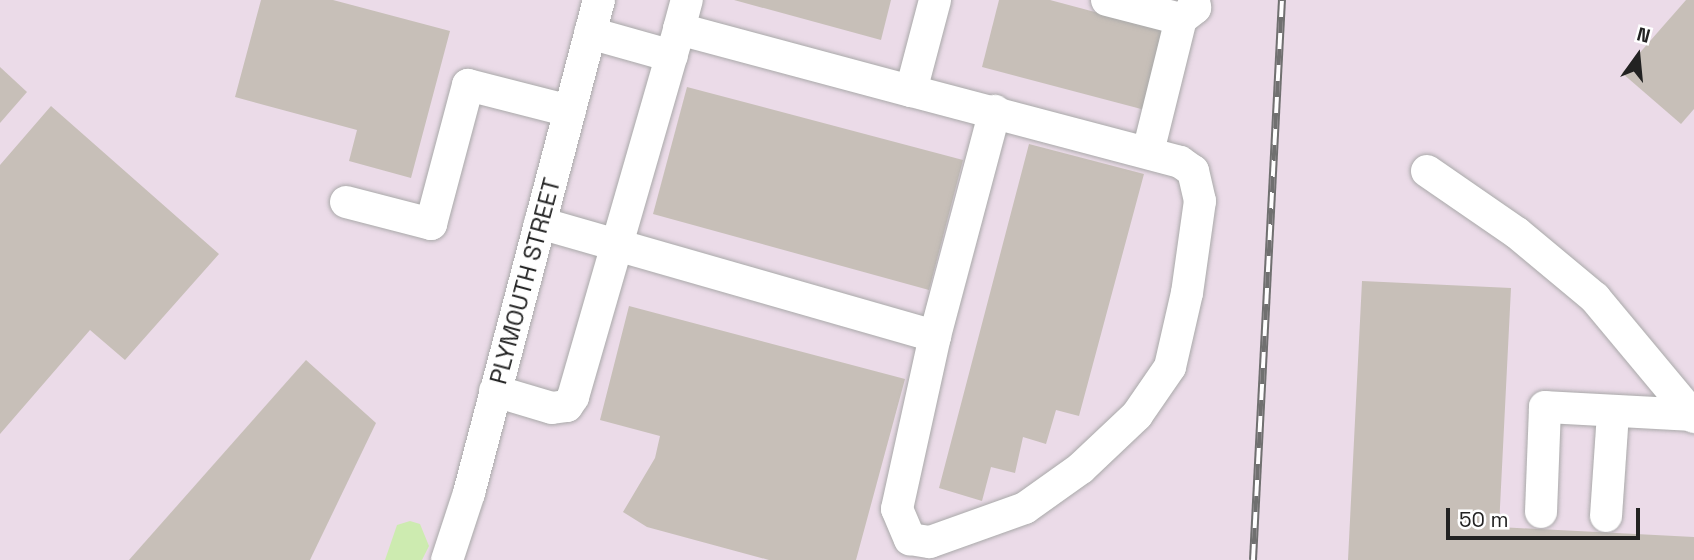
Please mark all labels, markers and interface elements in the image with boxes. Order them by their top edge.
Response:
north arrow [1603,21,1673,91]
text: N [1634,22,1653,49]
street label: PLYMOUTH STREET [484,175,566,387]
scale bar [1449,494,1643,538]
text: 50 m [1459,506,1509,533]

